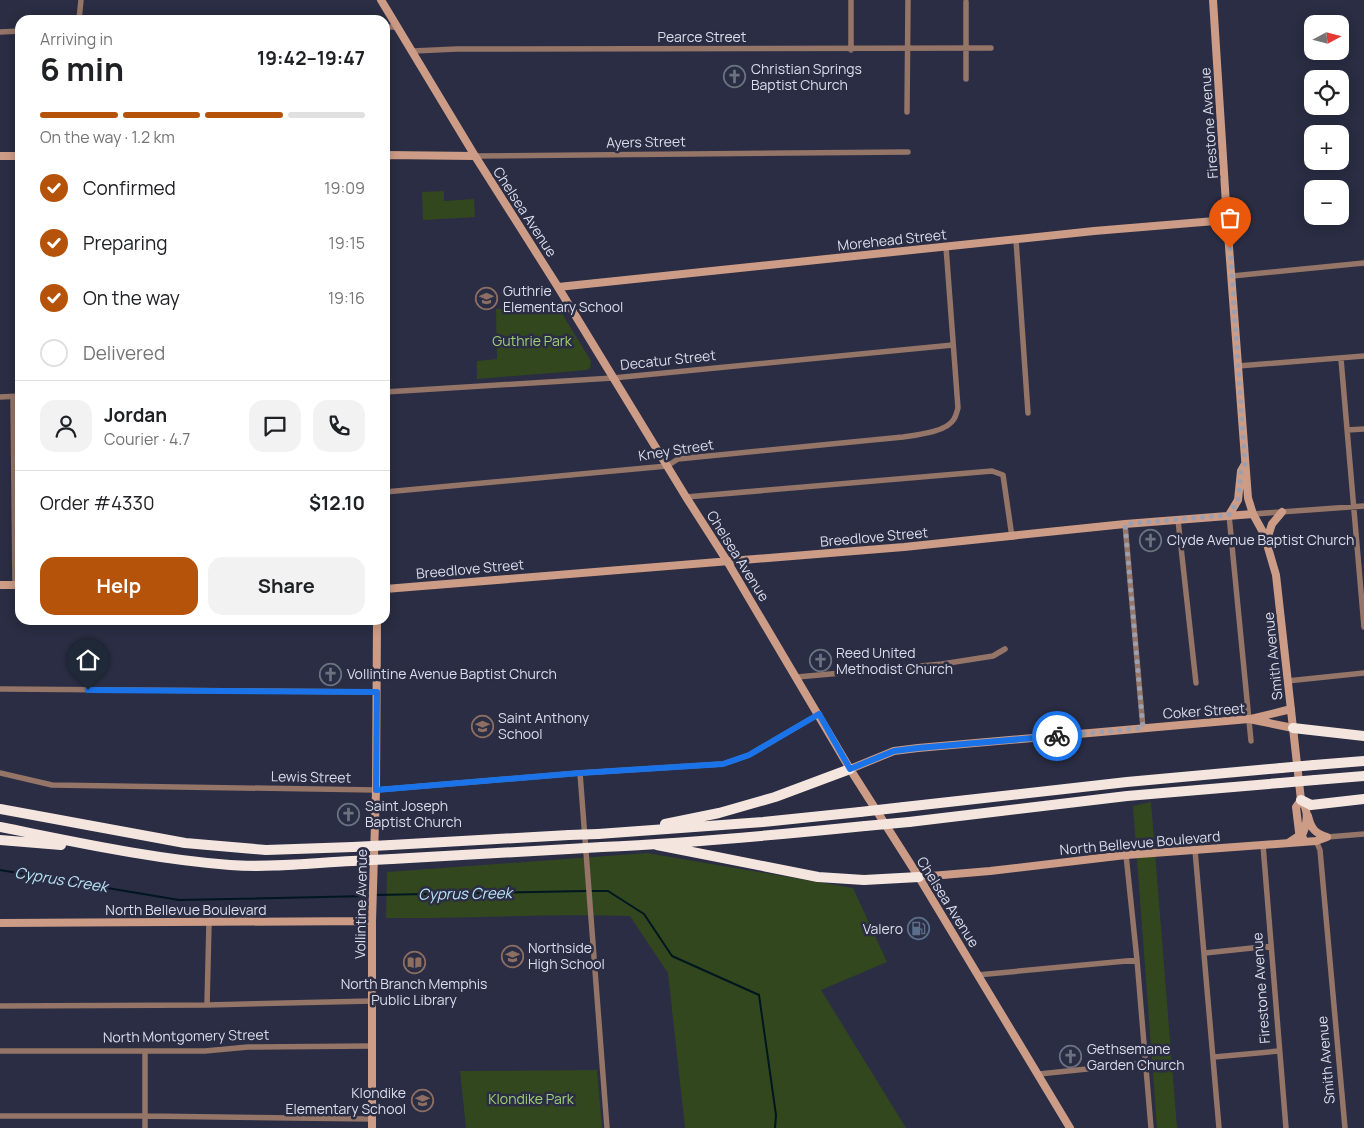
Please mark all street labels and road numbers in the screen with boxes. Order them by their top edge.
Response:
street label: Pearce Street [658,27,747,46]
street label: Firestone Avenue [1195,67,1222,179]
street label: Ayers Street [606,131,686,152]
street label: Chelsea Avenue [489,163,562,260]
street label: Morehead Street [837,224,948,255]
street label: Decatur Street [619,345,717,374]
street label: Kney Street [637,434,715,465]
street label: Chelsea Avenue [703,507,774,605]
street label: Breedlove Street [819,522,929,551]
street label: Breedlove Street [415,554,525,583]
street label: Smith Avenue [1258,611,1287,701]
street label: Coker Street [1162,698,1246,723]
street label: Lewis Street [271,766,352,787]
street label: North Bellevue Boulevard [1059,826,1221,859]
street label: Vollintine Avenue [350,849,371,959]
street label: Chelsea Avenue [913,853,984,951]
street label: North Bellevue Boulevard [105,900,267,919]
street label: Firestone Avenue [1247,932,1274,1044]
street label: Smith Avenue [1312,1015,1339,1105]
street label: North Montgomery Street [103,1025,270,1046]

